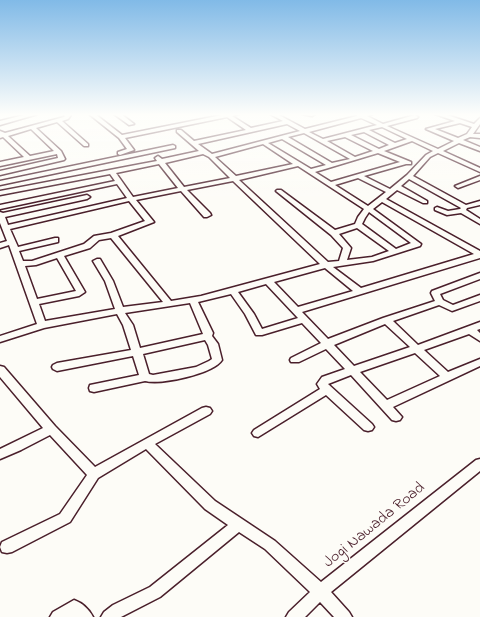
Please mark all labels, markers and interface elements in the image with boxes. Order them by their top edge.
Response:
street label: Jogi Nawada Road [320,479,430,573]

